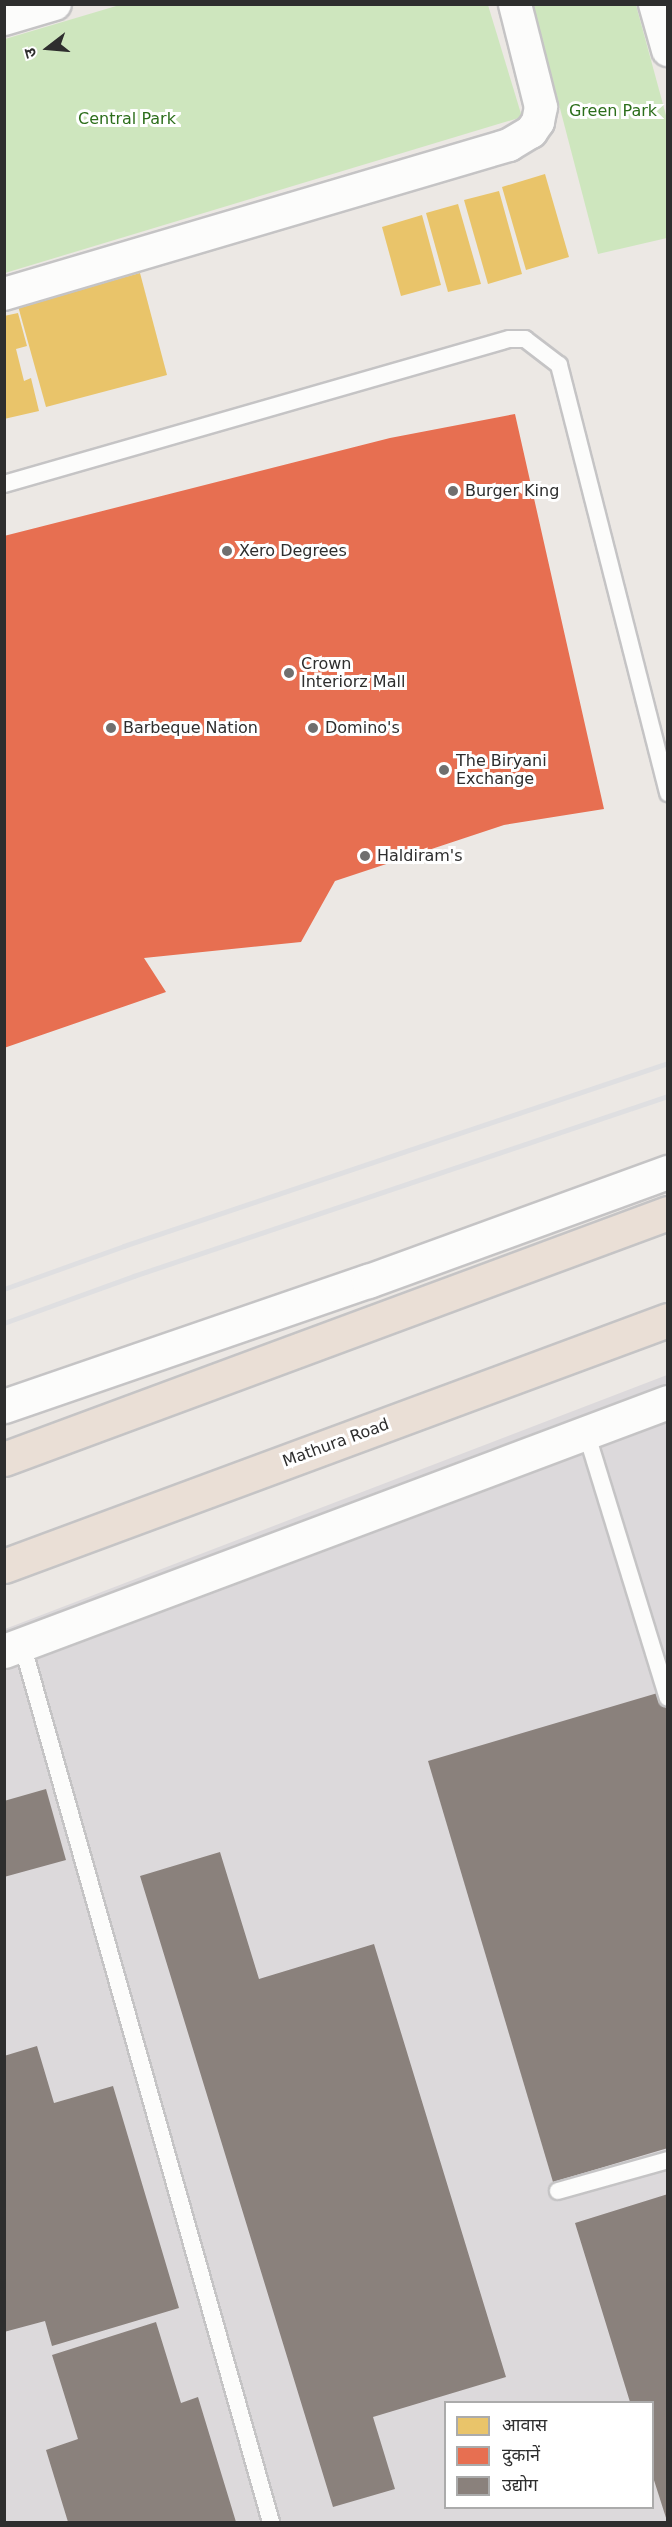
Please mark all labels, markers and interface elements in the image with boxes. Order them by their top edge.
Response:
north arrow [18,18,78,78]
text: उ [20,46,41,60]
park label: Green Park [569,101,657,121]
park label: Central Park [78,109,176,129]
place label: Burger King [465,481,559,501]
marker: Burger King [446,484,460,498]
place label: Xero Degrees [239,541,347,561]
marker: Xero Degrees [220,544,234,558]
place label: Crown Interiorz Mall [301,654,405,692]
marker: Crown Interiorz Mall [282,666,296,680]
place label: Barbeque Nation [123,718,258,738]
place label: Domino's [325,718,400,738]
marker: Barbeque Nation [104,721,118,735]
marker: Domino's [306,721,320,735]
place label: The Biryani Exchange [456,751,547,789]
marker: The Biryani Exchange [437,763,451,777]
place label: Haldiram's [377,846,463,866]
marker: Haldiram's [358,849,372,863]
street label: Mathura Road [280,1415,392,1471]
legend [444,2401,654,2509]
text: आवास [502,2414,547,2435]
text: दुकानें [502,2444,540,2465]
text: उद्योग [502,2474,538,2495]

